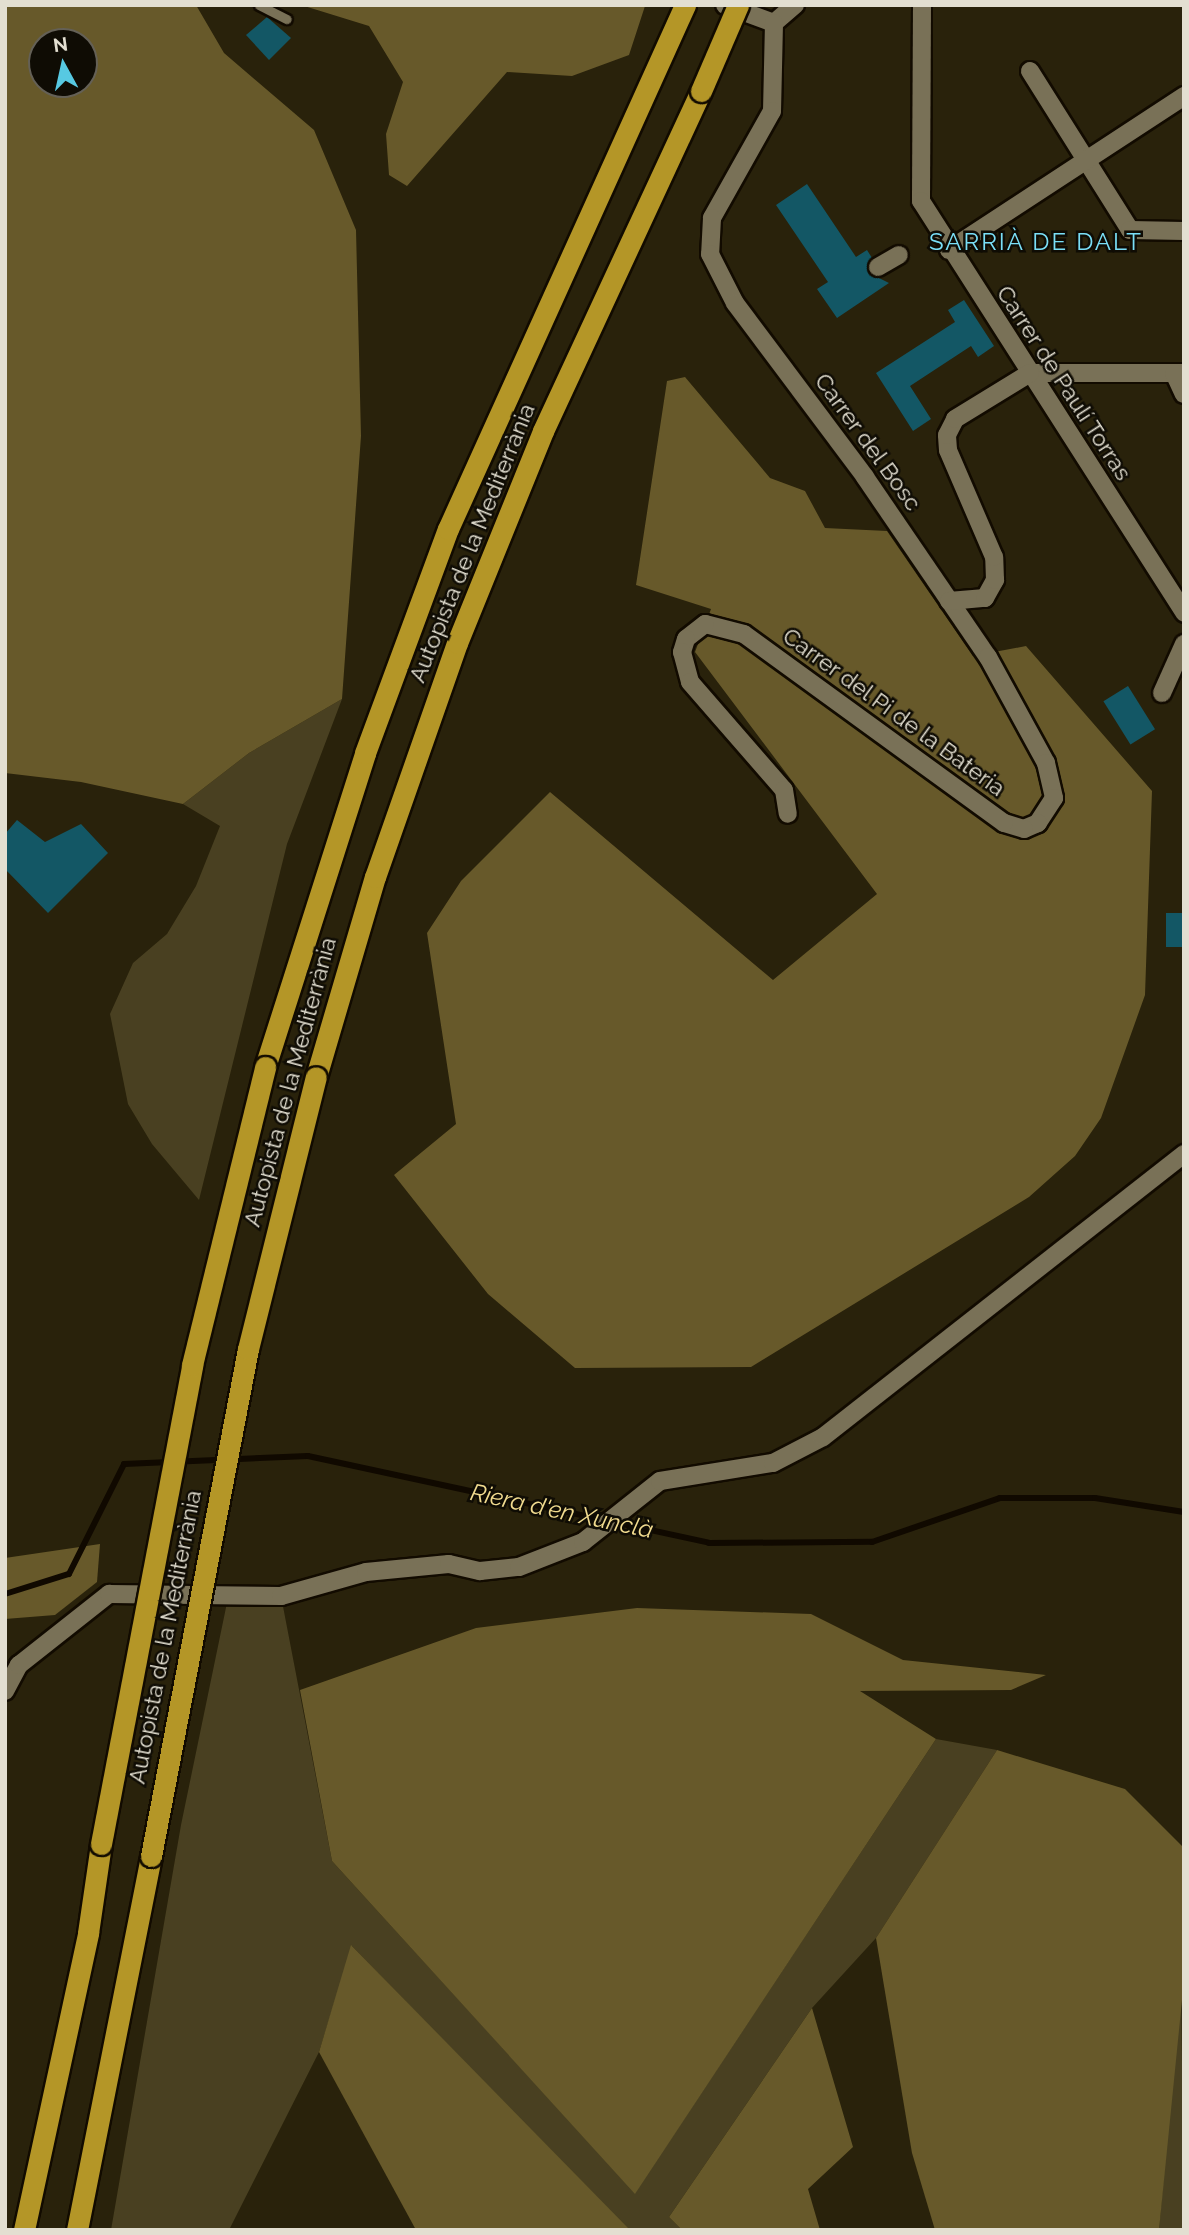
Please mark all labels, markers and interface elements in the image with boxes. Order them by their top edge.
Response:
north arrow [28,28,98,98]
text: N [52,32,69,56]
district label: SARRIÀ DE DALT [930,228,1142,256]
street label: Carrer de Paulí Torras [990,280,1138,486]
street label: Carrer del Bosc [809,367,927,517]
street label: Autopista de la Mediterrània [403,400,541,686]
street label: Carrer del Pi de la Bateria [777,622,1011,802]
street label: Autopista de la Mediterrània [238,934,342,1230]
water label: Riera d'en Xunclà [468,1478,656,1544]
street label: Autopista de la Mediterrània [123,1488,207,1786]

